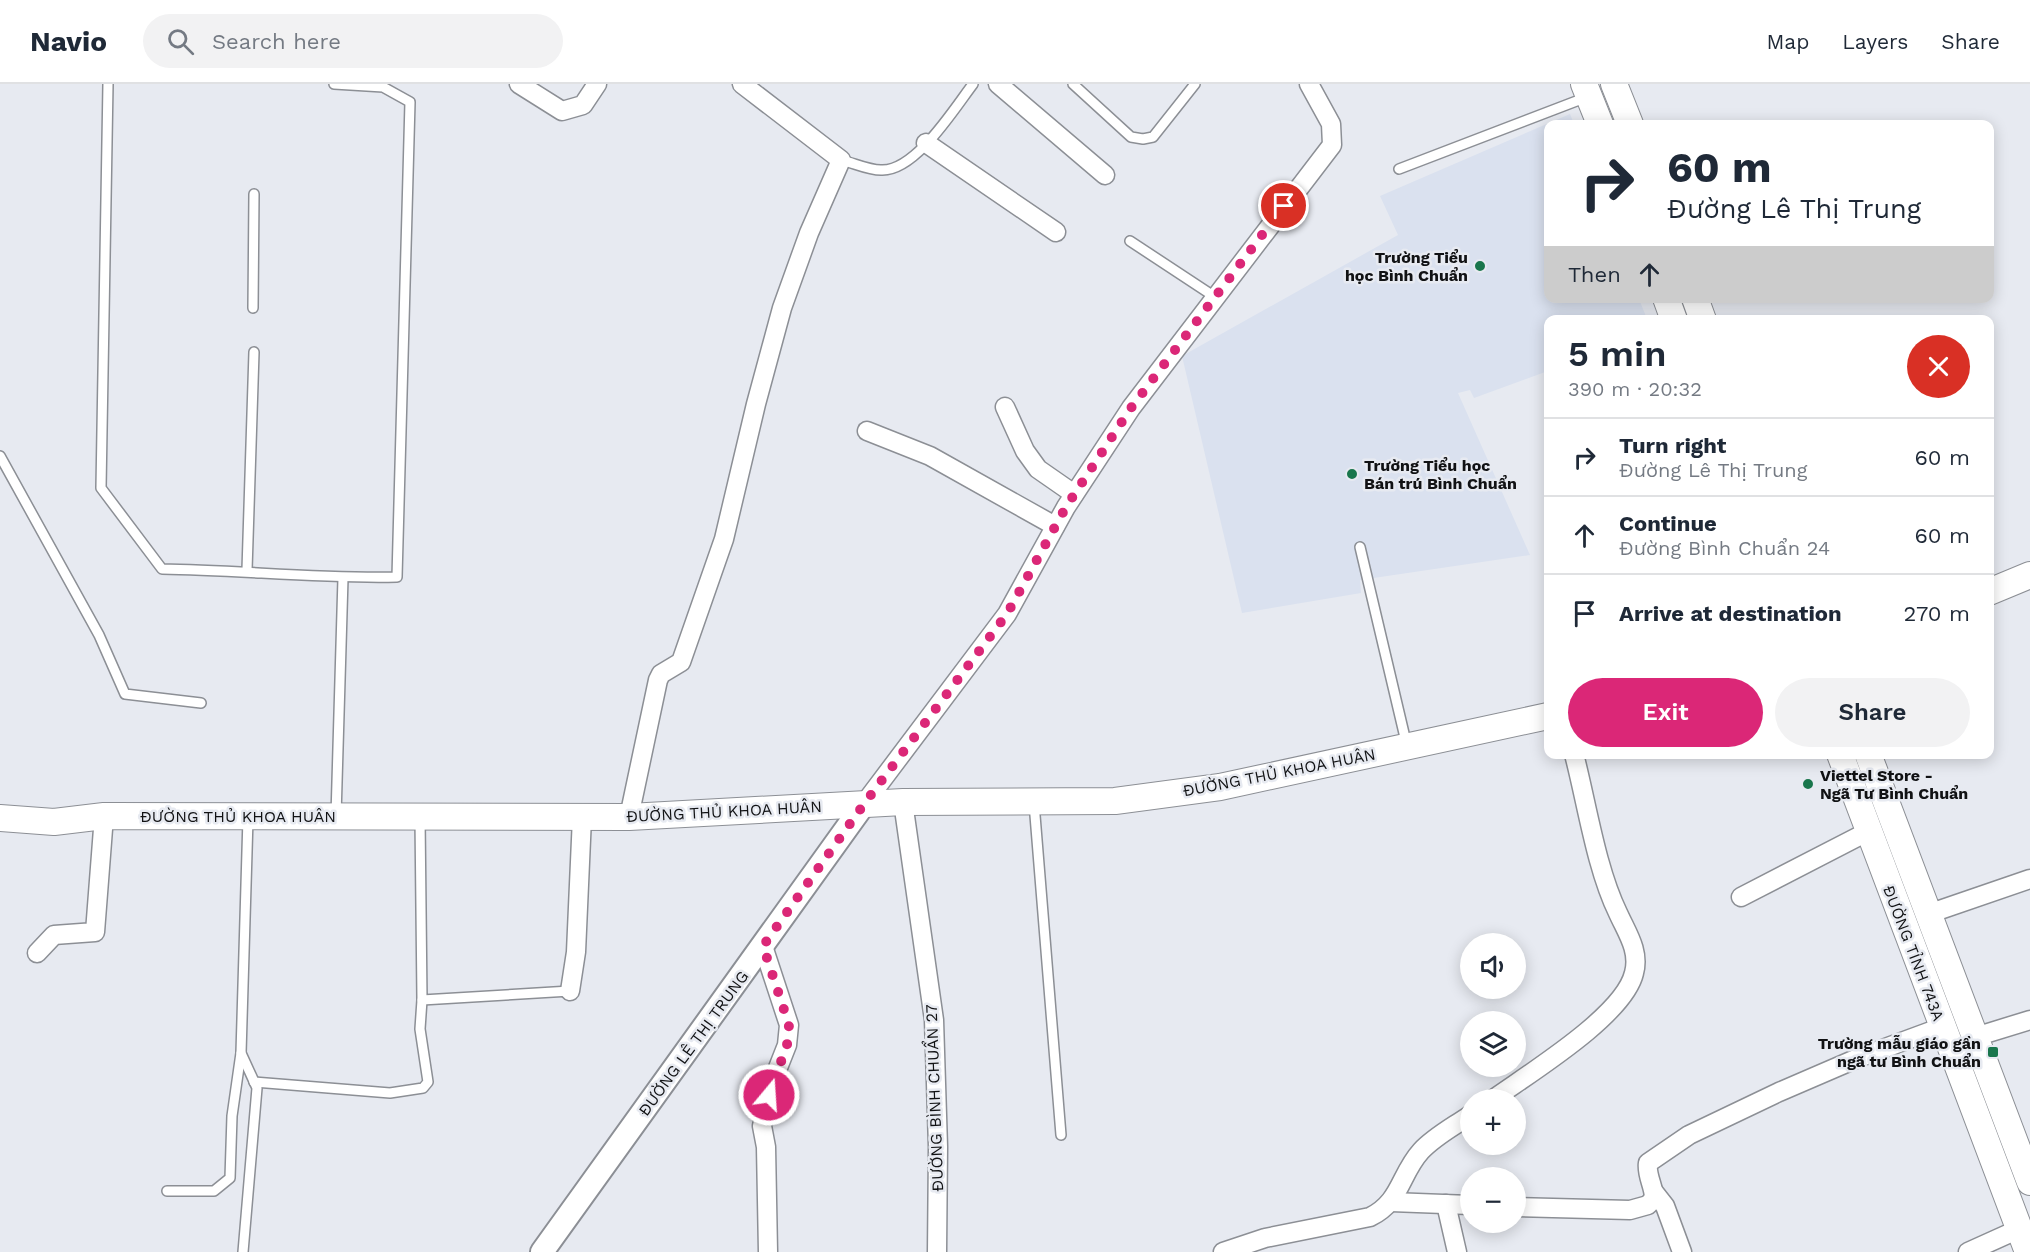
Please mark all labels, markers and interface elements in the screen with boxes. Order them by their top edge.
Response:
search box [143,14,563,68]
text: Navio [30,25,107,58]
icon: search [164,25,197,58]
text: Search here [212,29,341,54]
text: Map [1766,29,1809,54]
text: Layers [1842,29,1908,54]
text: Share [1941,29,2000,54]
text: 60 m [1667,143,1771,192]
icon: right [1568,144,1646,222]
pin [1258,180,1309,231]
icon: arrive [1267,189,1300,222]
text: Đường Lê Thị Trung [1667,193,1921,225]
place label: Trường Tiểu học Bình Chuẩn [1345,248,1468,285]
icon: ahead [1633,258,1666,291]
marker: Trường Tiểu học Bình Chuẩn [1473,259,1487,273]
text: Then [1568,262,1621,287]
text: 5 min [1568,333,1666,375]
button: close [1907,335,1970,398]
text: 390 m · 20:32 [1568,377,1702,401]
text: Turn right [1619,433,1726,458]
icon: right [1568,441,1601,474]
text: 60 m [1914,445,1970,470]
place label: Trường Tiểu học Bán trú Bình Chuẩn [1364,456,1517,493]
text: Đường Lê Thị Trung [1619,458,1807,482]
marker: Trường Tiểu học Bán trú Bình Chuẩn [1345,467,1359,481]
text: Continue [1619,511,1717,536]
icon: ahead [1568,519,1601,552]
text: 60 m [1914,523,1970,548]
text: Đường Bình Chuẩn 24 [1619,536,1830,560]
icon: arrive [1568,597,1601,630]
text: Arrive at destination [1619,601,1842,626]
text: 270 m [1904,601,1970,626]
button: Exit [1568,678,1763,747]
button: Share [1775,678,1970,747]
street label: ĐƯỜNG THỦ KHOA HUÂN [1181,744,1377,801]
place label: Viettel Store - Ngã Tư Bình Chuẩn [1820,766,1968,803]
marker: Viettel Store - Ngã Tư Bình Chuẩn [1801,777,1815,791]
street label: ĐƯỜNG THỦ KHOA HUÂN [626,797,822,826]
street label: ĐƯỜNG THỦ KHOA HUÂN [140,807,336,826]
street label: ĐƯỜNG TỈNH 743A [1879,883,1948,1024]
map controls [1460,933,1526,1233]
button: sound [1460,933,1526,999]
street label: ĐƯỜNG LÊ THỊ TRUNG [634,967,752,1120]
street label: ĐƯỜNG BÌNH CHUẨN 27 [921,1004,947,1192]
button: layers [1460,1011,1526,1077]
place label: Trường mẫu giáo gần ngã tư Bình Chuẩn [1818,1034,1981,1071]
marker: Trường mẫu giáo gần ngã tư Bình Chuẩn [1986,1045,2000,1059]
position arrow [737,1063,801,1127]
button: + [1460,1089,1526,1155]
button: − [1460,1167,1526,1233]

